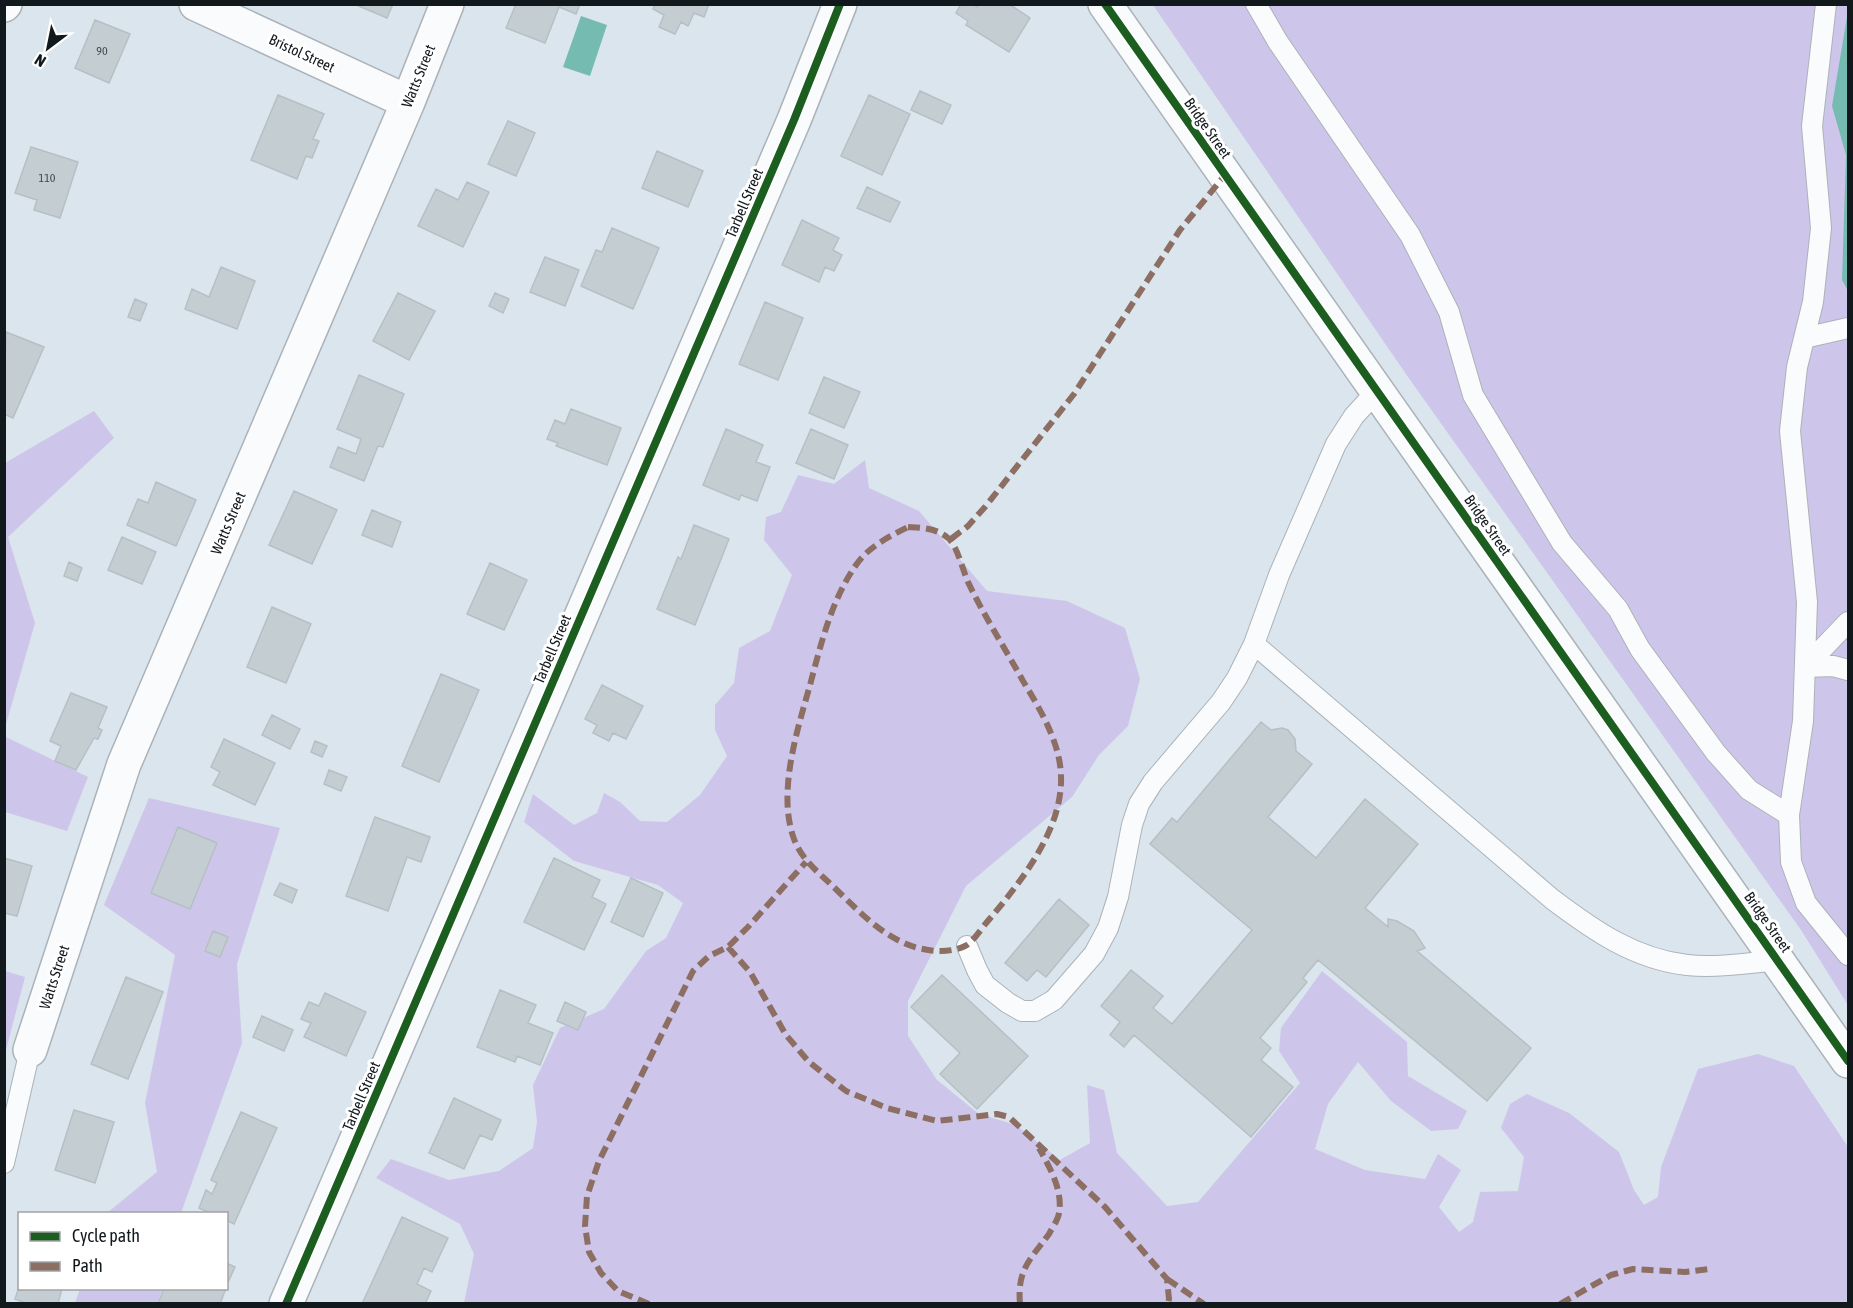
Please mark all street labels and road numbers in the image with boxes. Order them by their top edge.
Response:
street label: Bristol Street [266,30,338,76]
street label: Watts Street [398,42,438,110]
street label: Bridge Street [1181,94,1235,162]
street label: Tarbell Street [722,166,766,240]
street label: Watts Street [207,489,249,557]
street label: Bridge Street [1461,491,1515,559]
street label: Tarbell Street [530,612,574,686]
street label: Bridge Street [1741,888,1795,956]
street label: Watts Street [36,943,72,1011]
street label: Tarbell Street [339,1059,383,1133]

